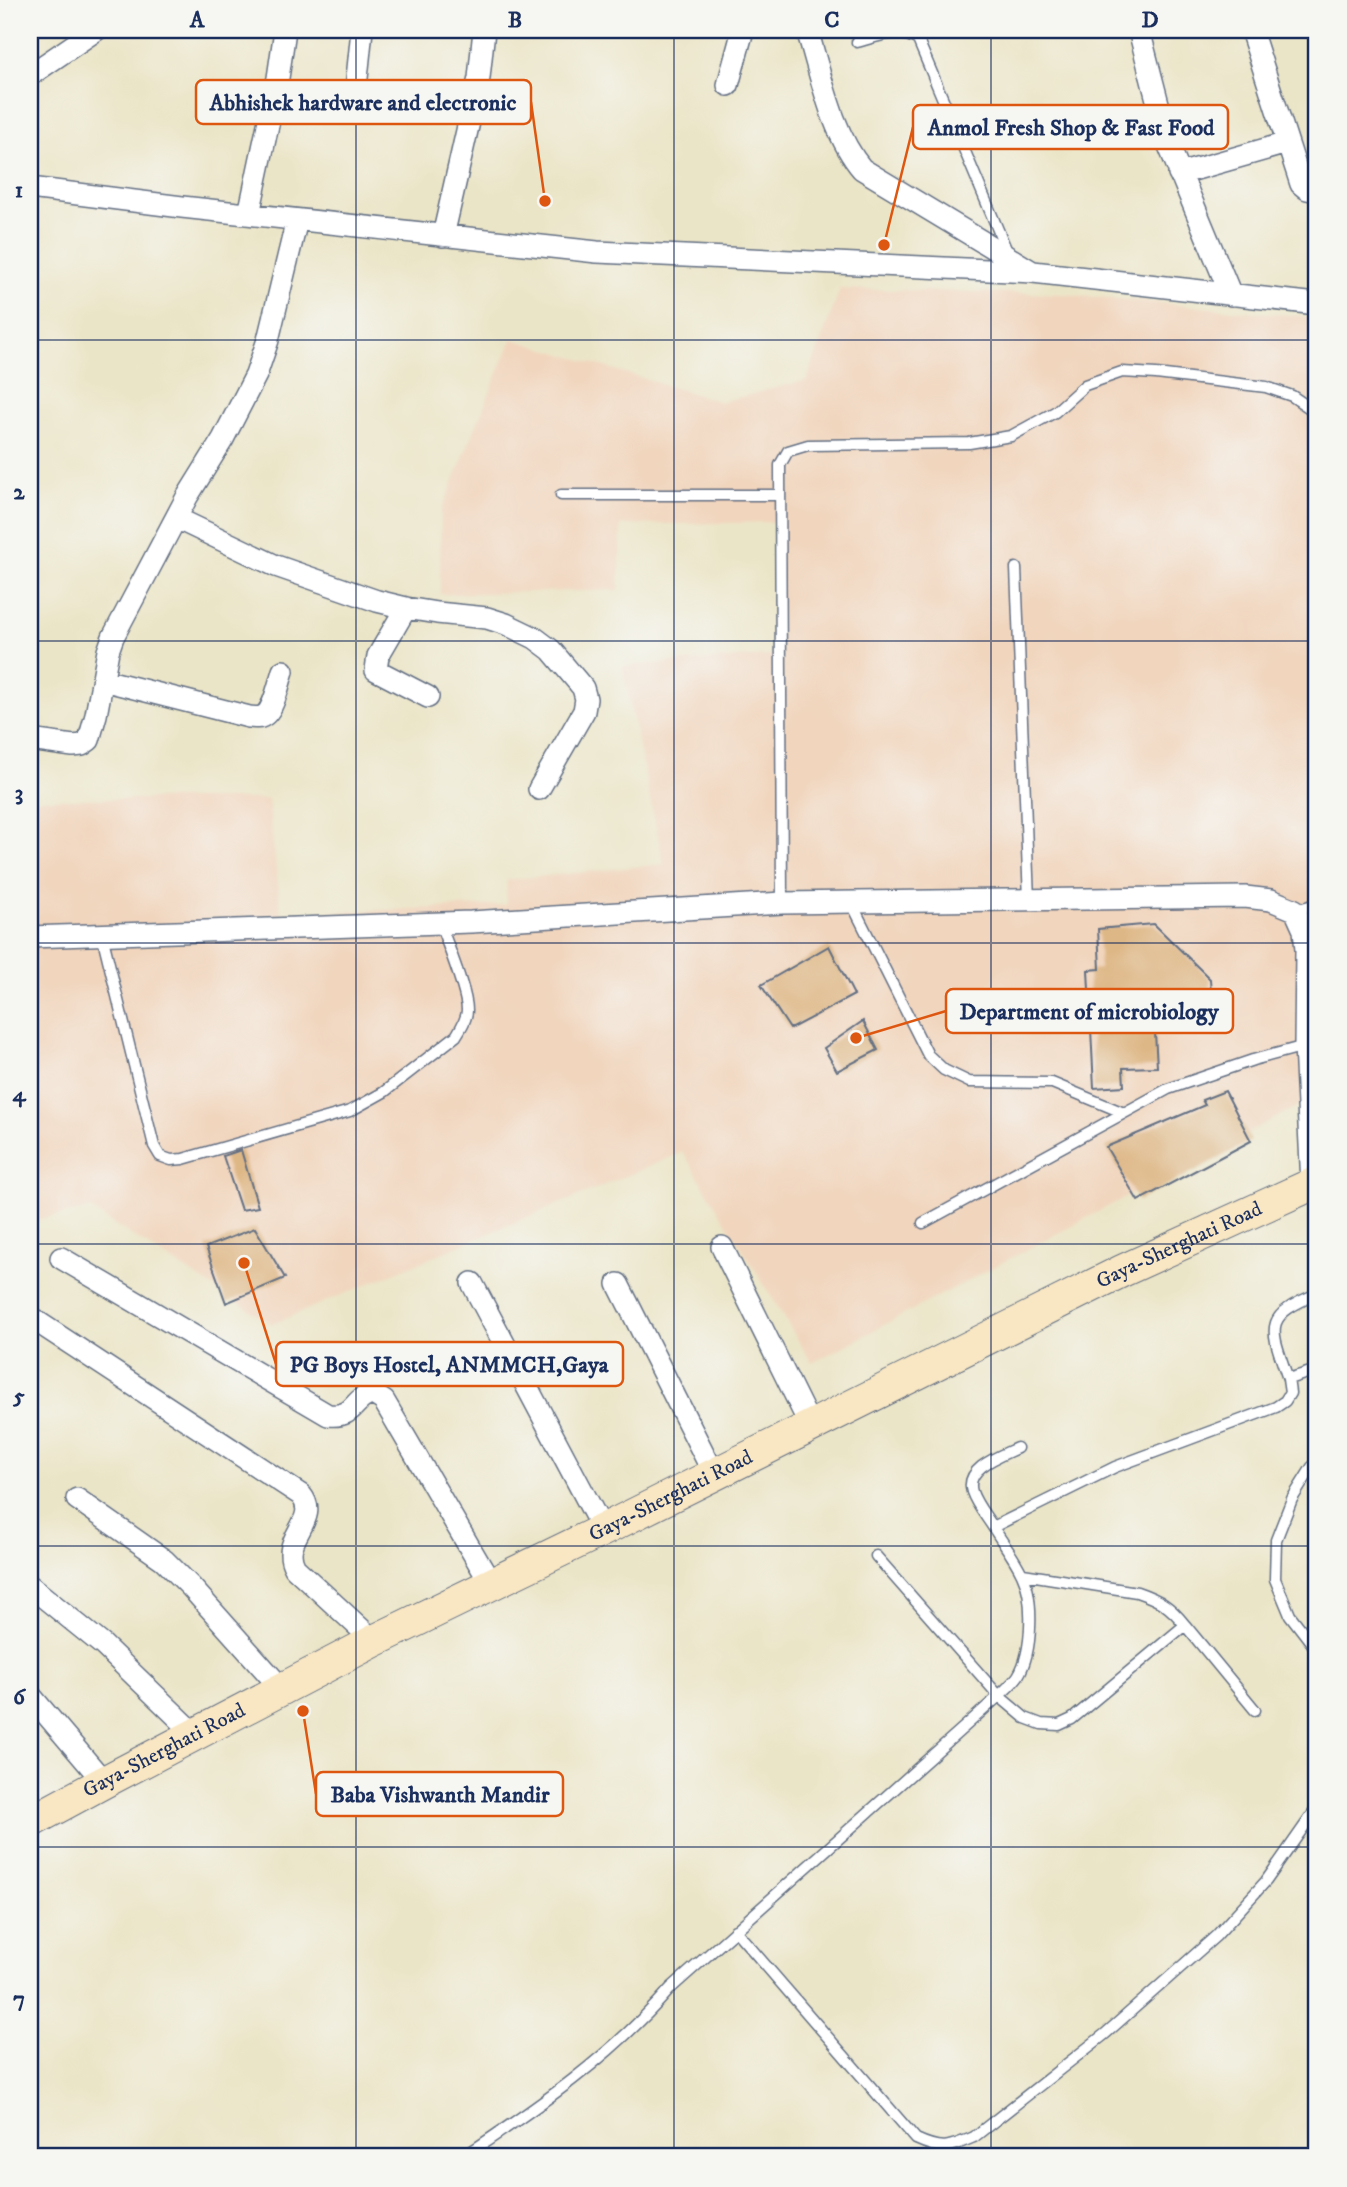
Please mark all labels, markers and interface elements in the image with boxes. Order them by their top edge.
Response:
text: A [189,6,206,35]
text: B [508,6,522,35]
text: C [824,6,840,35]
text: D [1141,6,1159,35]
callout: Abhishek hardware and electronic [196,80,531,124]
text: Abhishek hardware and electronic [209,89,517,118]
callout: Anmol Fresh Shop & Fast Food [913,105,1228,149]
text: Anmol Fresh Shop & Fast Food [926,114,1215,143]
text: 1 [15,176,23,205]
text: 2 [13,478,25,507]
text: 3 [15,779,23,808]
callout: Department of microbiology [946,989,1233,1033]
text: Department of microbiology [959,998,1220,1027]
text: 4 [12,1080,27,1109]
street label: Gaya-Sherghati Road [1092,1196,1267,1295]
callout: PG Boys Hostel, ANMMCH,Gaya [276,1342,623,1386]
text: PG Boys Hostel, ANMMCH,Gaya [289,1351,610,1380]
text: 5 [12,1382,25,1411]
street label: Gaya-Sherghati Road [585,1444,758,1548]
text: 6 [13,1683,27,1712]
street label: Gaya-Sherghati Road [78,1697,250,1804]
callout: Baba Vishwanth Mandir [316,1772,563,1816]
text: Baba Vishwanth Mandir [330,1781,550,1810]
text: 7 [13,1985,25,2014]

